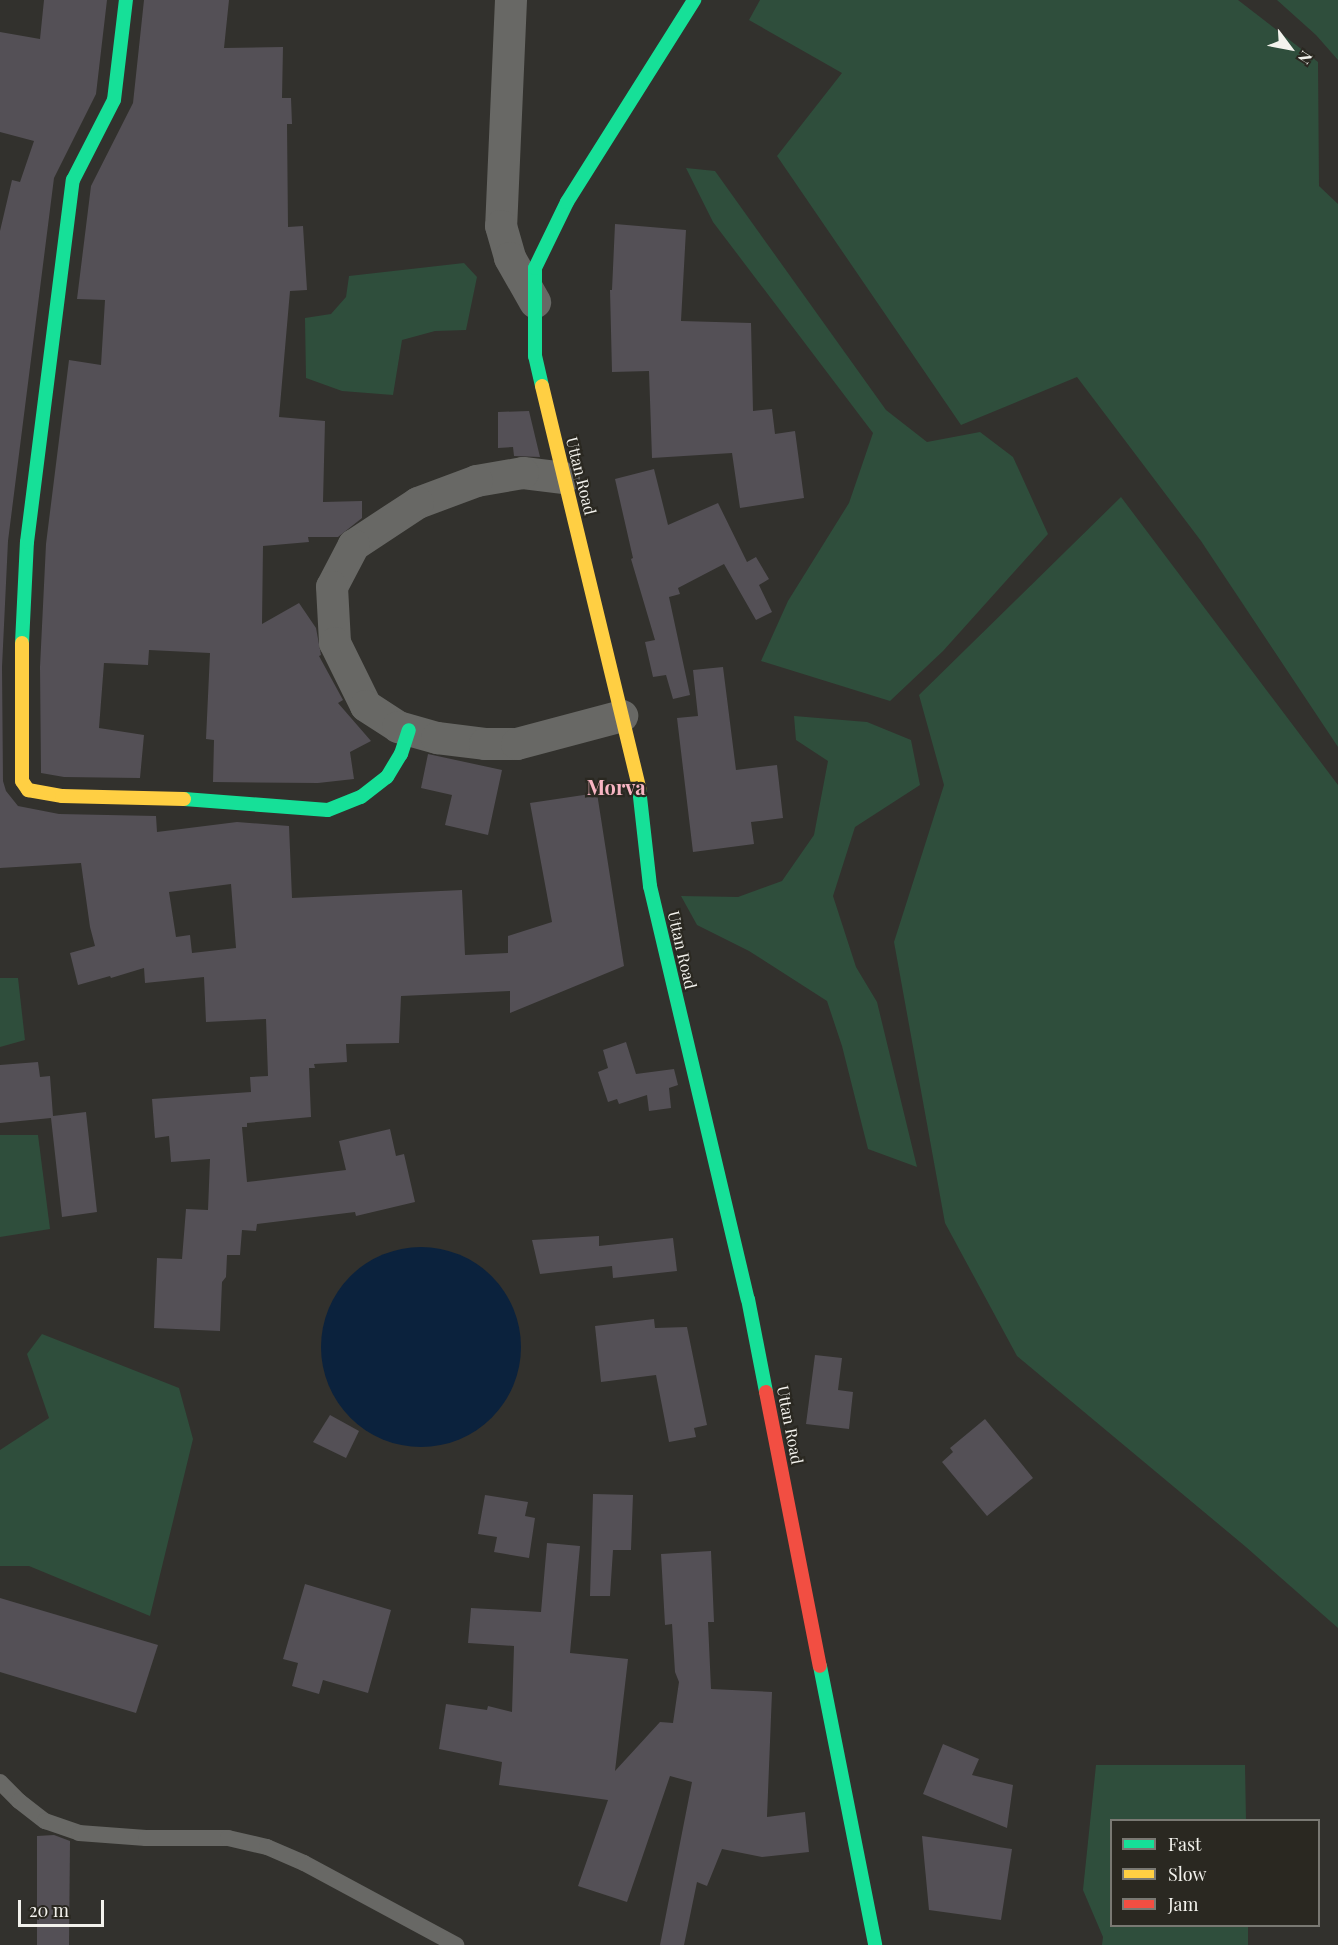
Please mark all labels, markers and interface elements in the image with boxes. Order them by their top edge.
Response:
north arrow [1260,18,1320,78]
text: N [1294,47,1318,68]
street label: Uttan Road [562,435,600,517]
district label: Morva [586,774,646,798]
street label: Uttan Road [664,909,700,991]
street label: Uttan Road [773,1384,807,1466]
legend [1110,1819,1320,1927]
text: Fast [1168,1832,1201,1856]
text: Slow [1168,1862,1206,1886]
scale bar [21,1888,106,1926]
text: Jam [1168,1892,1198,1916]
text: 20 m [29,1898,69,1922]

